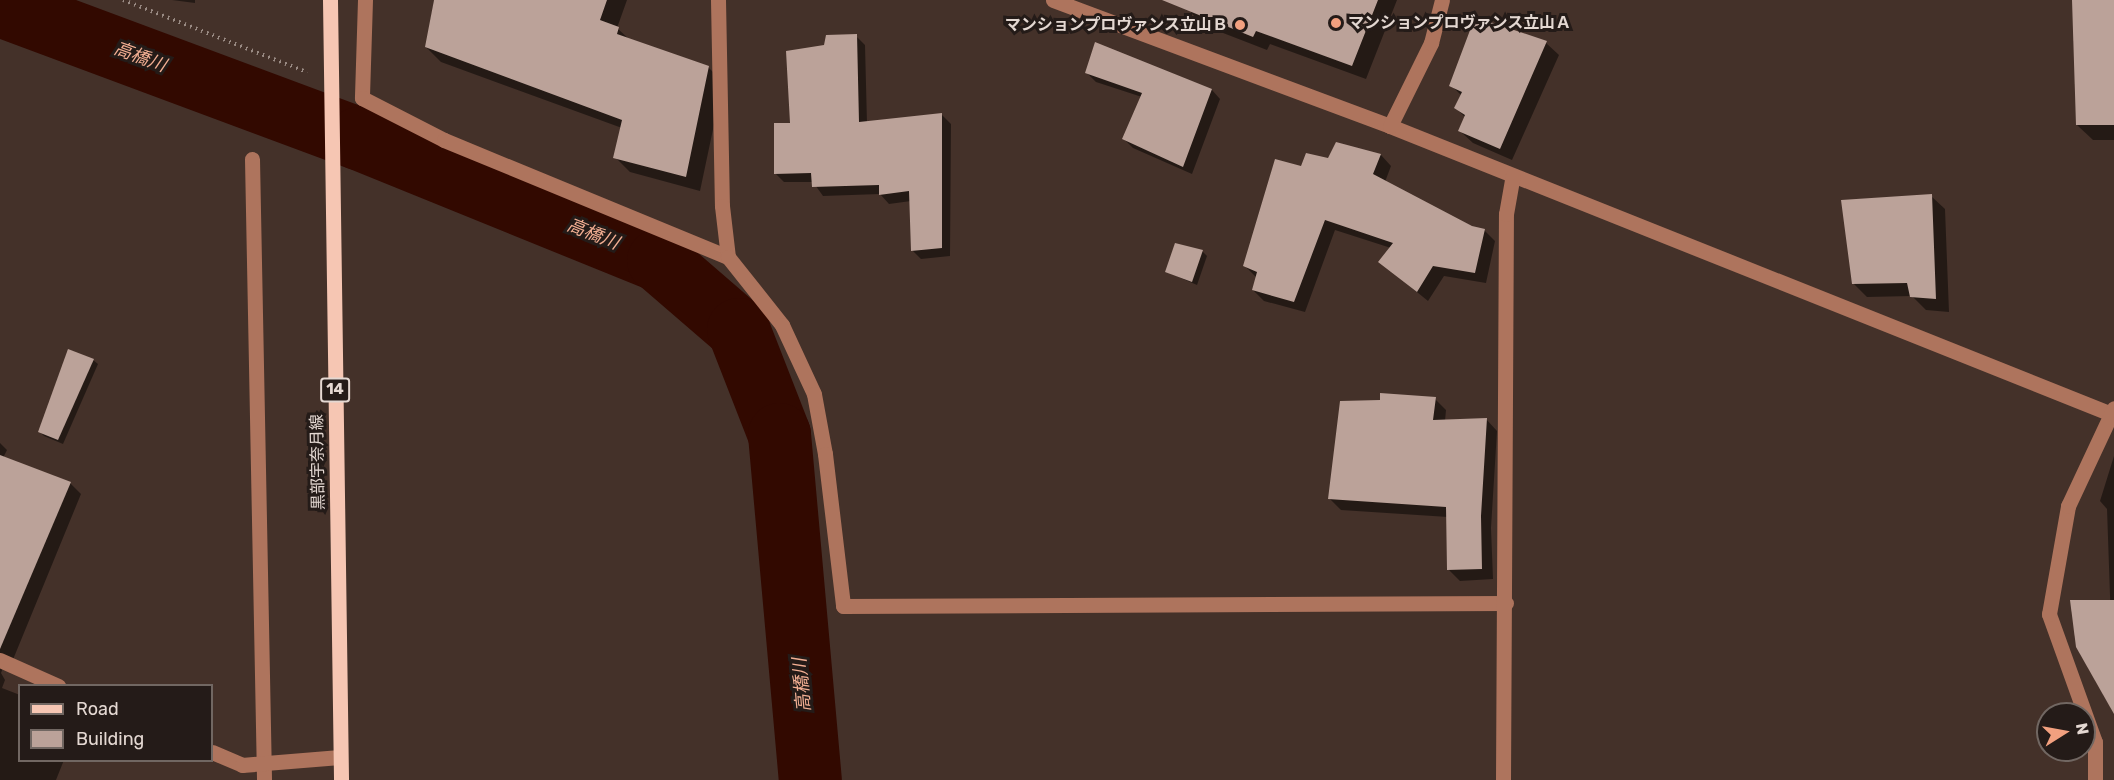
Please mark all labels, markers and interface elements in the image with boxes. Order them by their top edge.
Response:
place label: マンションプロヴァンス立山Ａ [1348,13,1572,33]
place label: マンションプロヴァンス立山Ｂ [1004,15,1228,35]
marker: マンションプロヴァンス立山Ａ [1329,16,1343,30]
marker: マンションプロヴァンス立山Ｂ [1233,18,1247,32]
water label: 高橋川 [111,38,169,76]
water label: 高橋川 [564,214,622,254]
road number: 14 [320,378,350,402]
street label: 黒部宇奈月線 [308,414,328,510]
water label: 高橋川 [789,657,815,713]
legend [18,684,213,762]
text: Road [76,698,119,720]
north arrow [2036,702,2096,762]
text: N [2072,721,2093,736]
text: Building [76,728,144,750]

